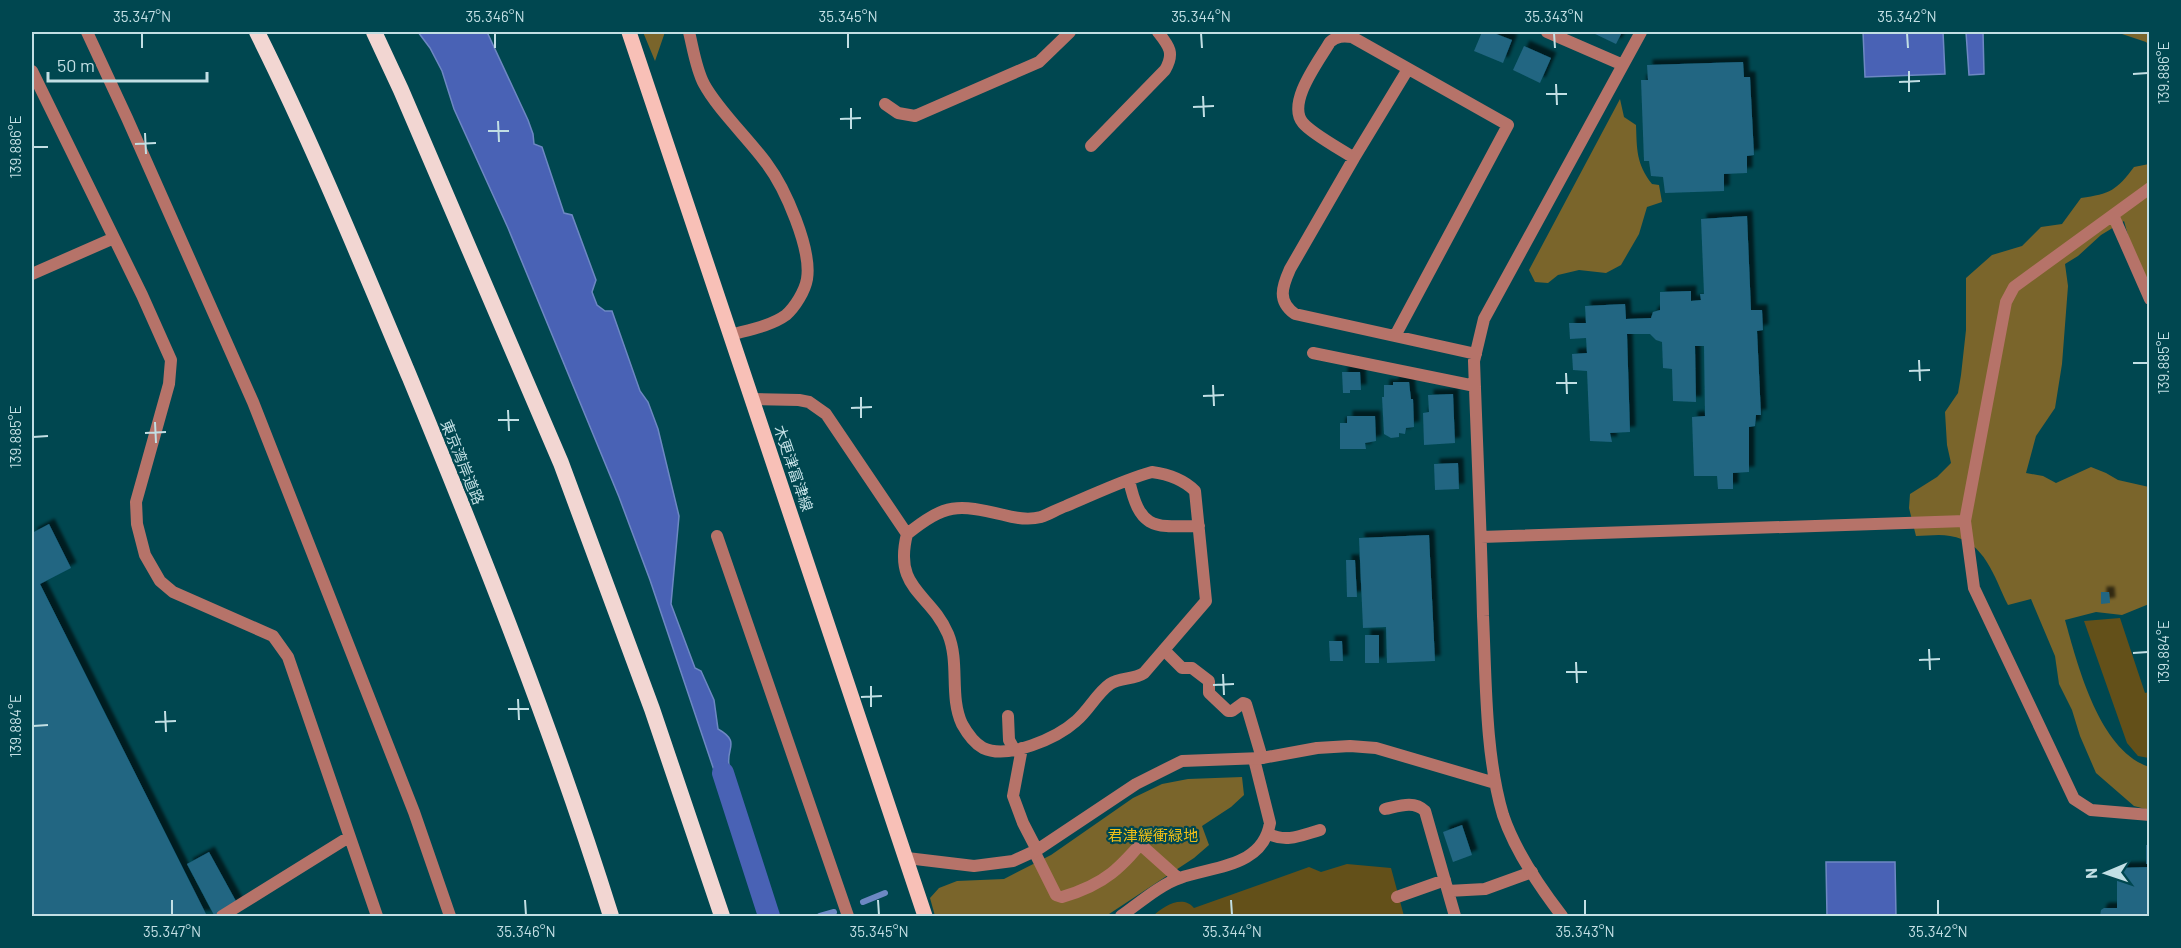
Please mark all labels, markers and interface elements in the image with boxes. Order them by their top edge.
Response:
text: 35.347°N [113,7,171,25]
text: 35.346°N [465,7,525,25]
text: 35.345°N [818,7,878,25]
text: 35.344°N [1171,7,1231,25]
text: 35.343°N [1524,7,1584,25]
text: 35.342°N [1877,7,1937,25]
text: 139.886°E [2154,41,2172,105]
scale bar [48,45,207,83]
text: 50 m [57,54,95,76]
text: 139.886°E [6,115,24,179]
text: 139.885°E [2154,331,2172,395]
text: 139.885°E [6,405,24,469]
street label: 東京湾岸道路 [438,417,488,507]
street label: 木更津富津線 [771,423,817,513]
text: 139.884°E [2154,620,2172,684]
text: 139.884°E [6,694,24,758]
park label: 君津緩衝緑地 [1108,826,1198,844]
north arrow [2076,843,2136,903]
text: N [2081,868,2100,879]
text: 35.347°N [143,922,201,940]
text: 35.346°N [496,922,556,940]
text: 35.345°N [849,922,909,940]
text: 35.344°N [1202,922,1262,940]
text: 35.343°N [1555,922,1615,940]
text: 35.342°N [1908,922,1968,940]

